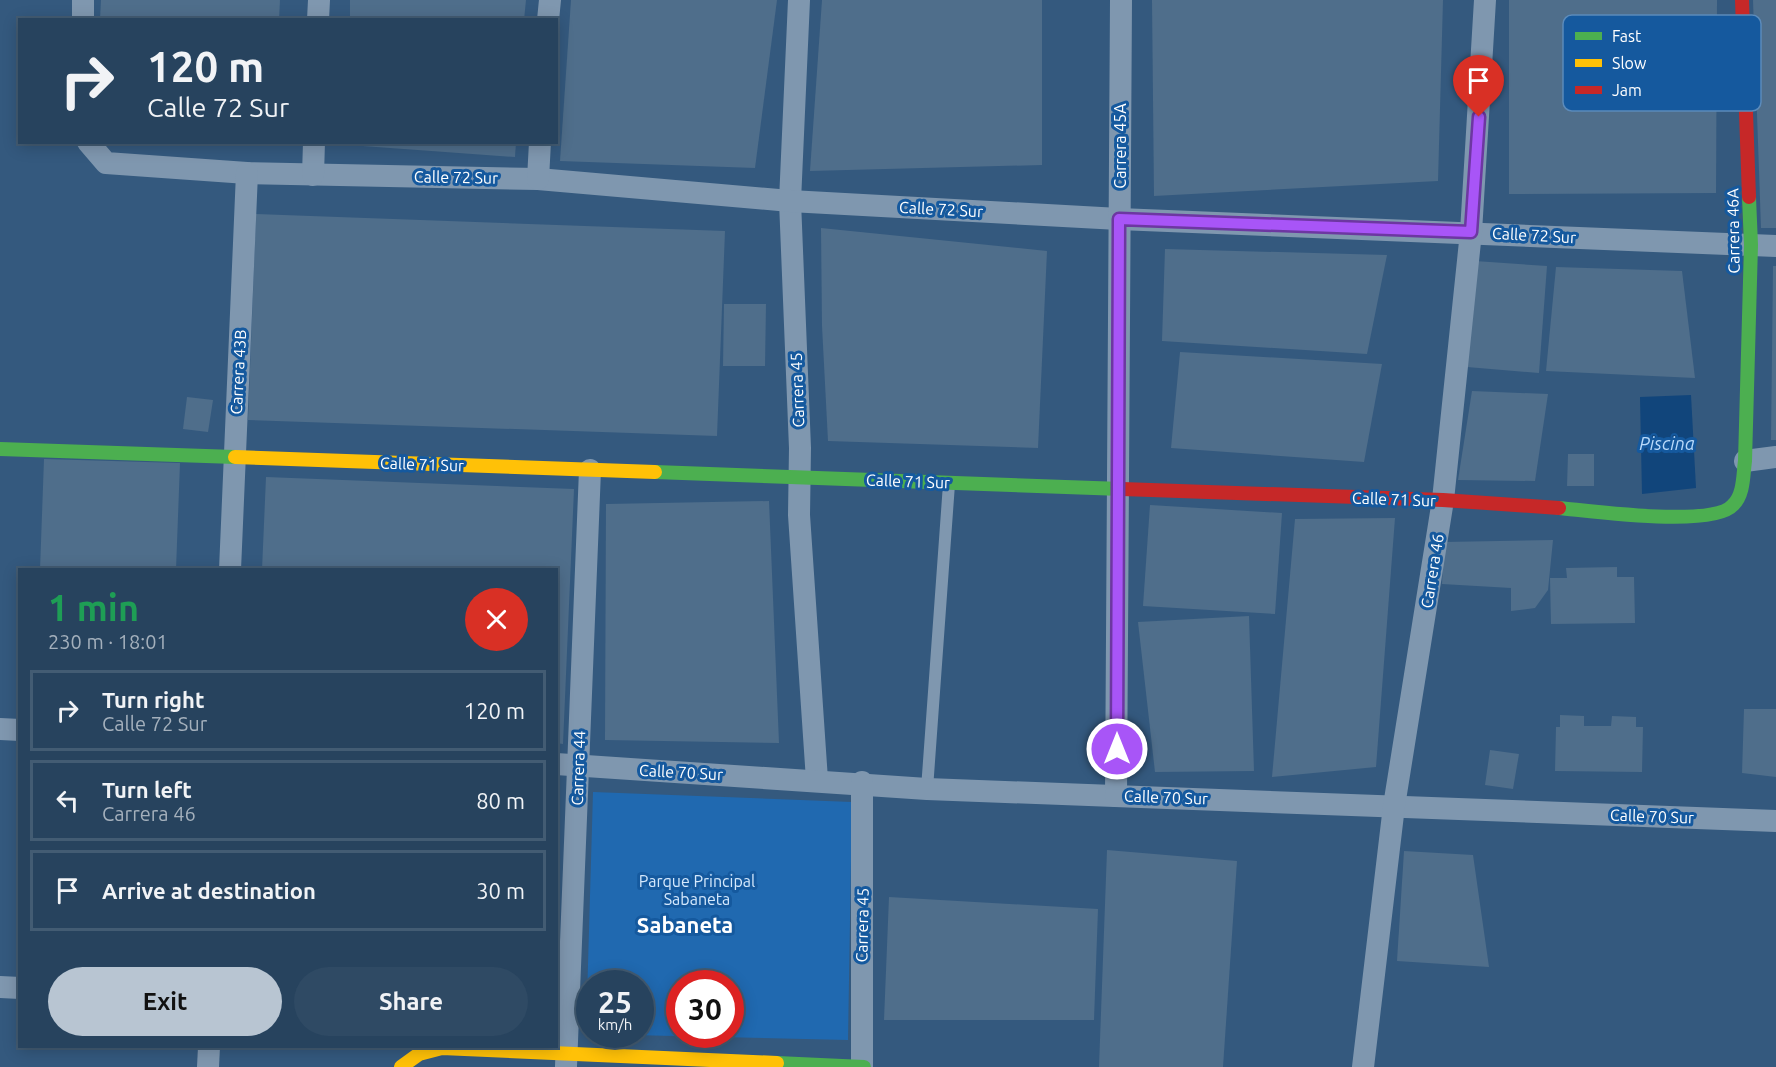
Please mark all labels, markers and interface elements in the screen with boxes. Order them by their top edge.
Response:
legend [1563,15,1761,111]
text: Fast [1612,27,1642,45]
icon: right [48,42,126,120]
text: 120 m [147,43,264,90]
text: Slow [1612,54,1647,72]
pin [1453,55,1504,117]
icon: arrive [1462,64,1495,97]
text: Jam [1612,81,1642,99]
text: Calle 72 Sur [147,92,289,122]
street label: Carrera 45A [1111,103,1129,189]
street label: Calle 72 Sur [414,167,498,187]
street label: Carrera 46A [1723,188,1743,274]
street label: Calle 72 Sur [898,198,984,220]
street label: Calle 72 Sur [1491,224,1577,246]
street label: Carrera 43B [227,329,249,415]
street label: Carrera 45 [787,352,807,428]
water label: Piscina [1639,433,1695,453]
street label: Calle 71 Sur [380,454,464,474]
street label: Calle 71 Sur [866,471,950,491]
street label: Calle 71 Sur [1352,489,1436,509]
street label: Carrera 46 [1417,533,1447,609]
text: 1 min [48,587,139,628]
button: close [465,588,528,651]
text: 230 m · 18:01 [48,630,168,653]
text: Turn right [102,687,204,712]
icon: right [51,694,84,727]
text: 120 m [464,698,525,723]
text: Calle 72 Sur [102,712,207,735]
position arrow [1085,717,1149,781]
street label: Carrera 44 [568,730,588,806]
street label: Calle 70 Sur [638,761,724,783]
text: Turn left [102,777,192,802]
icon: left [51,784,84,817]
street label: Calle 70 Sur [1124,787,1208,807]
text: 80 m [476,788,525,813]
text: Carrera 46 [102,802,196,825]
street label: Calle 70 Sur [1610,806,1694,826]
park label: Parque Principal Sabaneta [639,872,755,908]
icon: arrive [51,874,84,907]
text: Arrive at destination [102,878,316,903]
text: 30 m [476,878,525,903]
street label: Carrera 45 [852,887,872,963]
district label: Sabaneta [637,912,733,937]
button: Exit [48,967,282,1036]
button: Share [294,967,528,1036]
speed limit sign: 30 [666,970,744,1048]
text: 25 [598,985,632,1019]
text: km/h [598,1016,632,1033]

